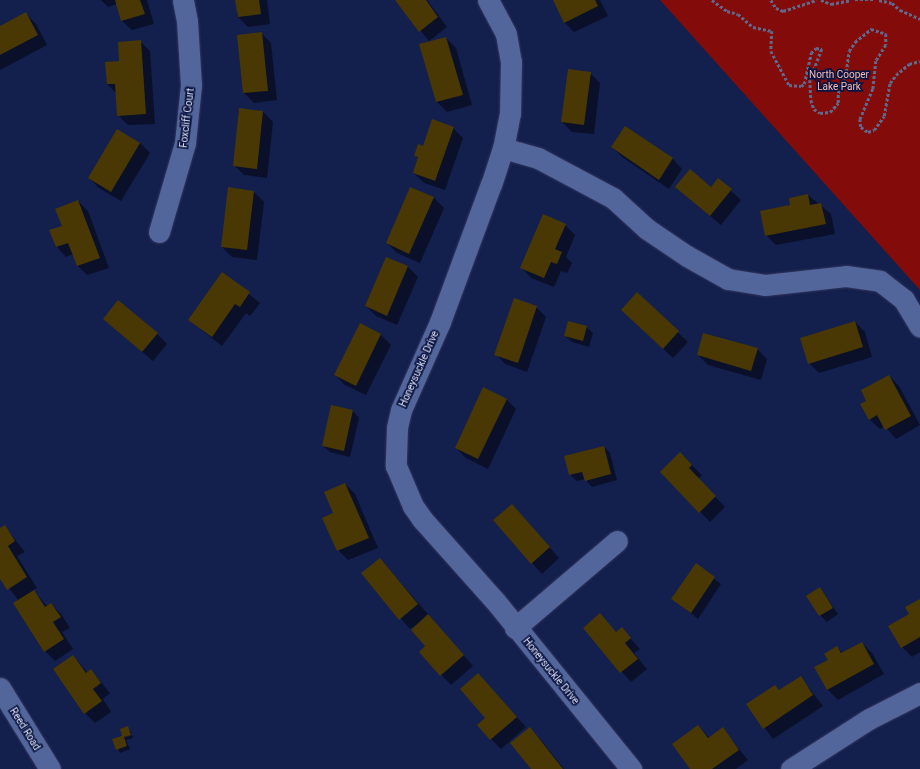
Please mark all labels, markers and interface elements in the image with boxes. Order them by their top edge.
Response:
park label: North Cooper Lake Park [809,68,869,92]
street label: Foxcliff Court [177,87,197,149]
street label: Honeysuckle Drive [397,329,441,409]
street label: Honeysuckle Drive [521,635,581,707]
street label: Reed Road [7,706,43,752]

